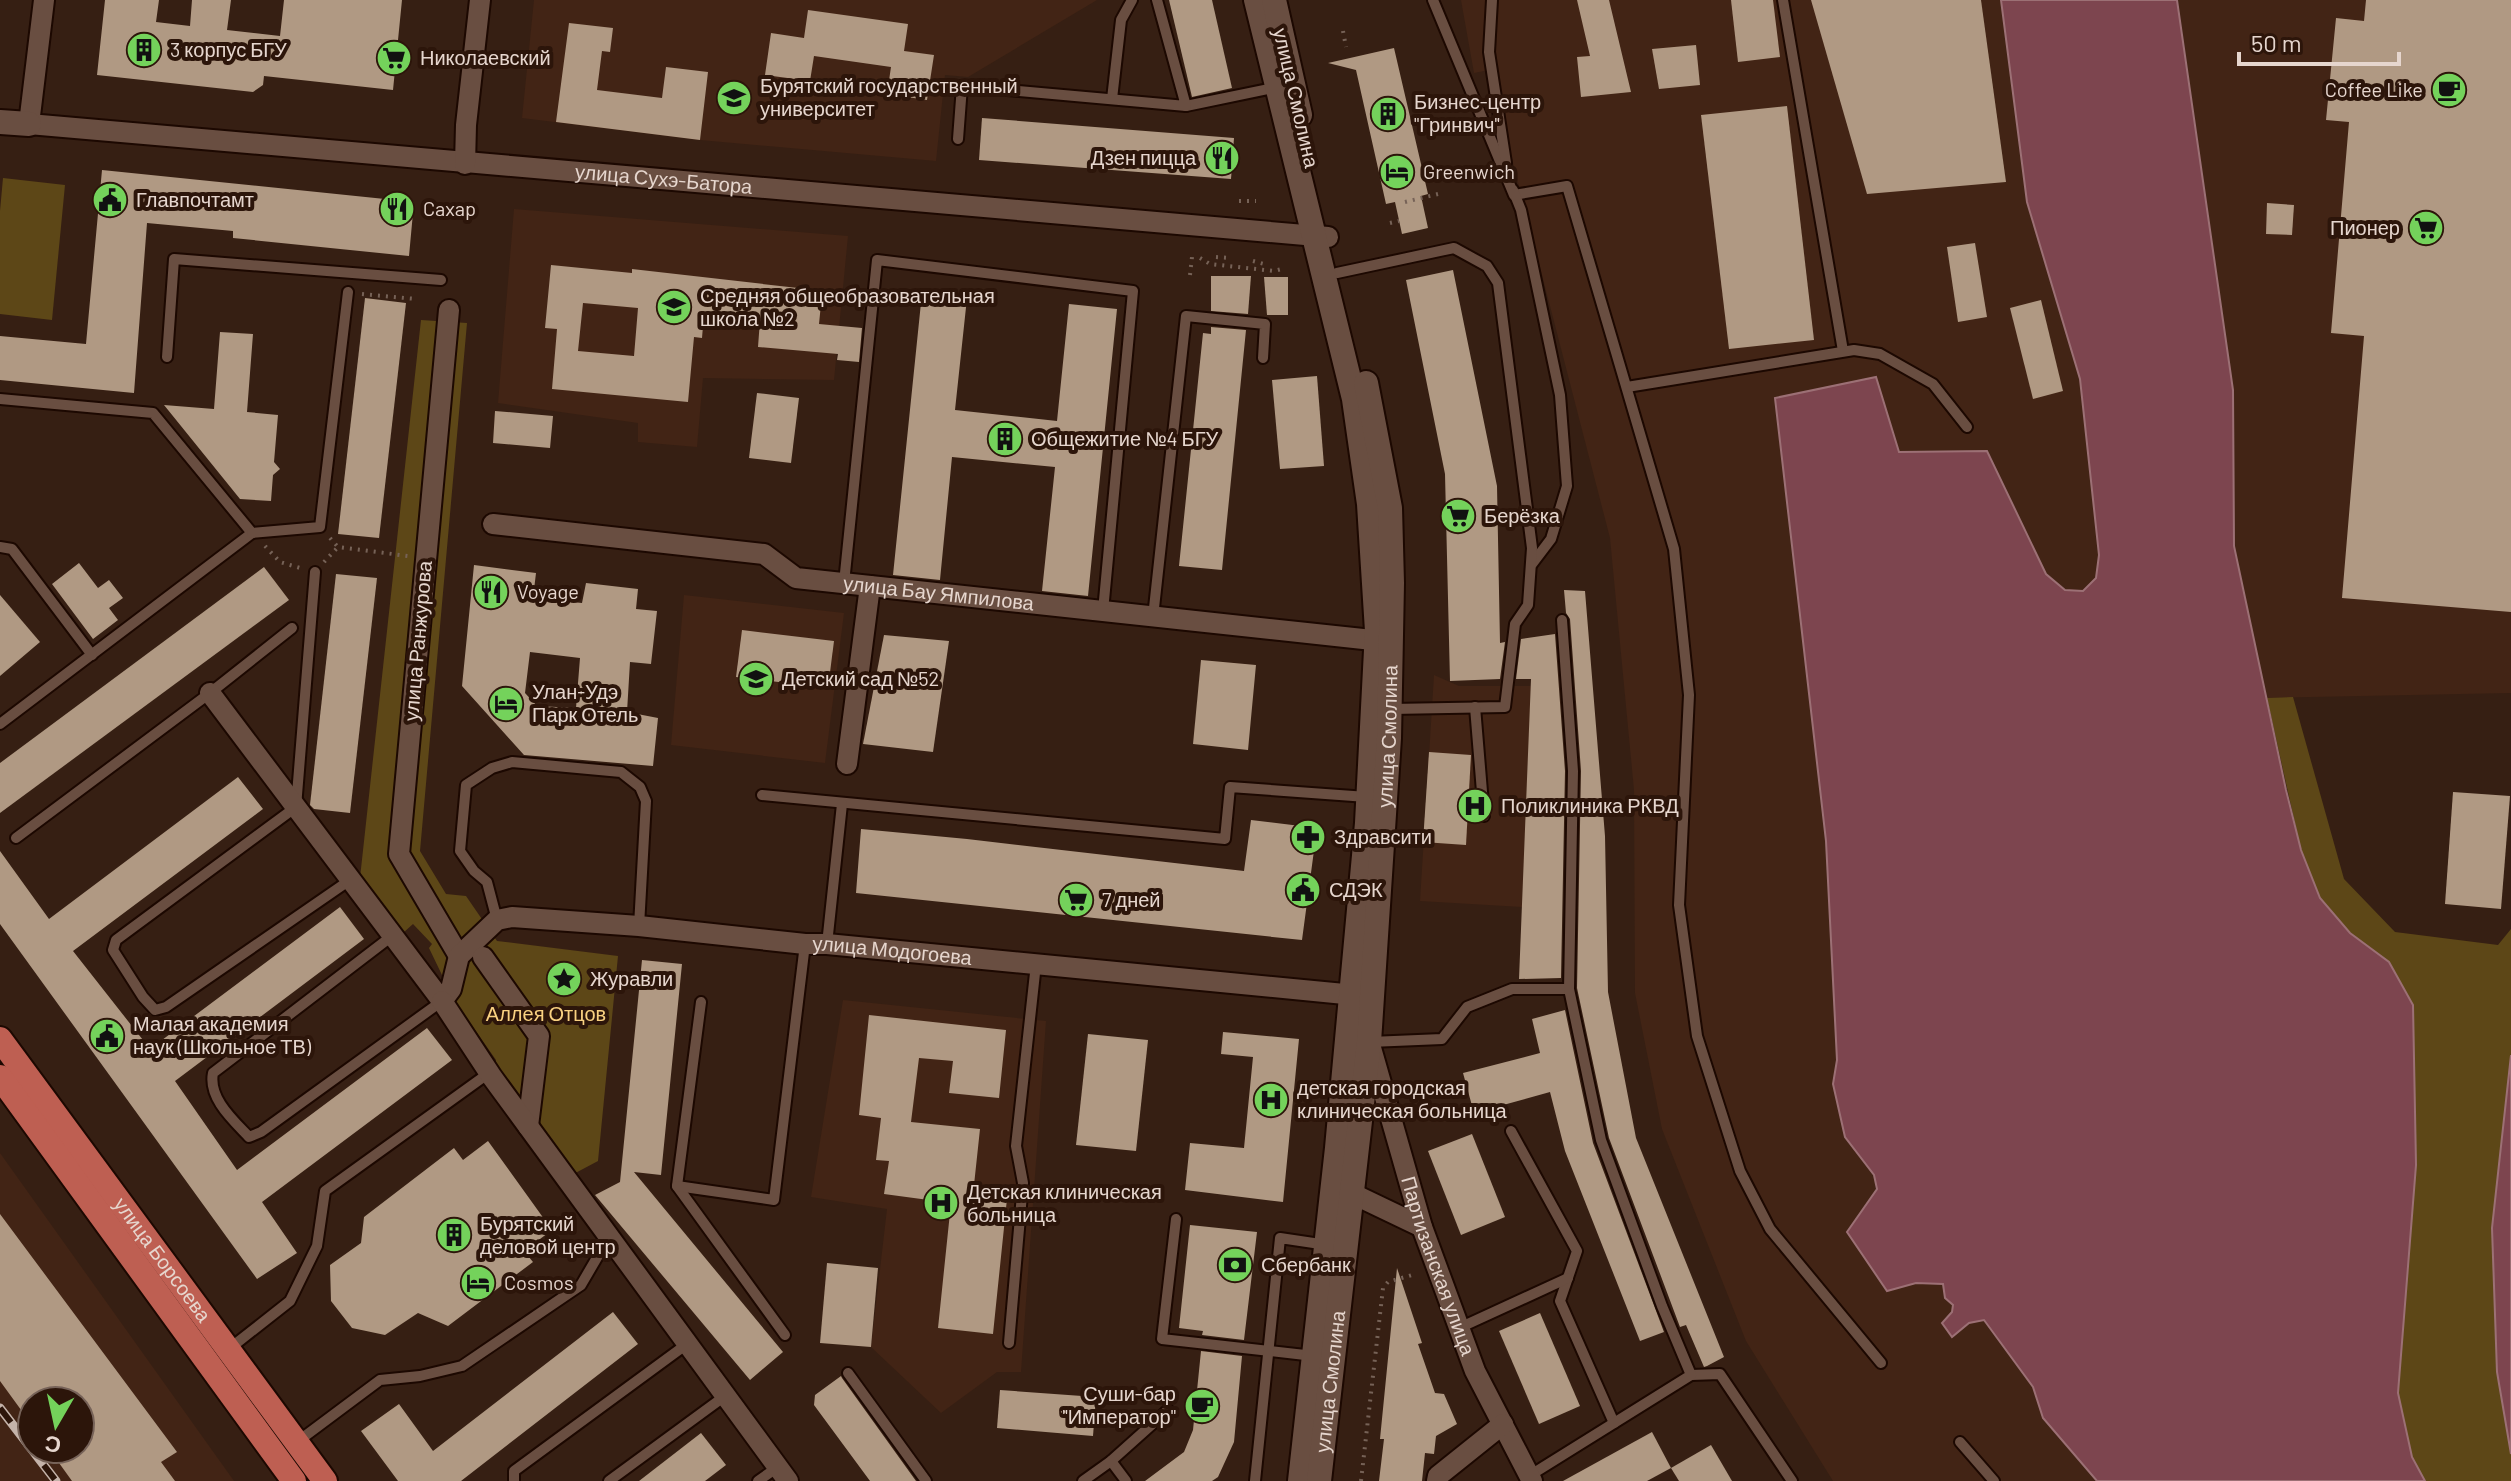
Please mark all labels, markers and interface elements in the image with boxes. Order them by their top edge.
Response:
scale bar [2239,16,2399,66]
street label: улица Смолина [1269,25,1325,171]
text: 50 m [2251,28,2302,57]
building icon: 3 корпус БГУ [125,31,163,69]
place label: 3 корпус БГУ [170,37,287,61]
supermarket icon: Николаевский [375,39,413,77]
place label: Николаевский [420,45,551,69]
cafe icon: Coffee Like [2430,71,2468,109]
place label: Бурятский государственный университет [760,73,1018,120]
place label: Coffee Like [2325,77,2423,101]
school or university icon: Бурятский государственный университет [715,79,753,117]
place label: Бизнес-центр "Гринвич" [1414,89,1541,136]
building icon: Бизнес-центр "Гринвич" [1369,95,1407,133]
restaurant icon: Дзен пицца [1203,139,1241,177]
place label: Дзен пицца [1091,145,1197,169]
hotel icon: Greenwich [1378,153,1416,191]
street label: улица Сухэ-Батора [574,159,754,198]
place label: Greenwich [1423,159,1515,183]
public building icon: Главпочтамт [91,181,129,219]
place label: Главпочтамт [136,187,254,211]
restaurant icon: Caxap [378,190,416,228]
place label: Caxap [423,196,476,220]
supermarket icon: Пионер [2407,209,2445,247]
place label: Пионер [2330,215,2400,239]
place label: Средняя общеобразовательная школа №2 [700,283,995,330]
school or university icon: Средняя общеобразовательная школа №2 [655,288,693,326]
building icon: Общежитие №4 БГУ [986,420,1024,458]
place label: Общежитие №4 БГУ [1031,426,1219,450]
supermarket icon: Берёзка [1439,497,1477,535]
place label: Берёзка [1484,503,1561,527]
street label: улица Ранжурова [398,559,436,722]
street label: улица Бау Ямпилова [842,570,1036,615]
restaurant icon: Voyage [472,573,510,611]
place label: Voyage [517,579,579,603]
school or university icon: Детский сад №52 [737,660,775,698]
street label: улица Смолина [1371,664,1401,809]
place label: Детский сад №52 [782,666,939,690]
place label: Улан-Удэ Парк Отель [532,679,638,726]
hotel icon: Улан-Удэ Парк Отель [487,685,525,723]
hospital icon: Поликлиника РКВД [1456,787,1494,825]
place label: Поликлиника РКВД [1501,793,1679,817]
pharmacy icon: Здравсити [1289,818,1327,856]
place label: Здравсити [1334,824,1432,848]
public building icon: СДЭК [1284,871,1322,909]
place label: СДЭК [1329,877,1383,901]
supermarket icon: 7 дней [1057,881,1095,919]
place label: 7 дней [1102,887,1160,911]
street label: улица Модогоева [813,931,974,969]
place icon: Журавли [545,960,583,998]
place label: Журавли [590,966,673,990]
park label: Аллея Отцов [486,1001,606,1025]
place label: Малая академия наук (Школьное ТВ) [133,1011,312,1058]
public building icon: Малая академия наук (Школьное ТВ) [88,1017,126,1055]
place label: детская городская клиническая больница [1297,1075,1508,1122]
hospital icon: детская городская клиническая больница [1252,1081,1290,1119]
street label: Партизанская улица [1397,1173,1481,1359]
place label: Детская клиническая больница [967,1179,1162,1226]
hospital icon: Детская клиническая больница [922,1184,960,1222]
street label: улица Борсоева [110,1192,217,1327]
place label: Бурятский деловой центр [480,1211,616,1258]
building icon: Бурятский деловой центр [435,1216,473,1254]
bank icon: Сбербанк [1216,1246,1254,1284]
place label: Сбербанк [1261,1252,1351,1276]
hotel icon: Cosmos [459,1264,497,1302]
place label: Cosmos [504,1270,574,1294]
street label: улица Смолина [1309,1308,1349,1454]
place label: Суши-бар "Император" [1062,1381,1176,1428]
north arrow [16,1385,96,1465]
cafe icon: Суши-бар "Император" [1183,1387,1221,1425]
text: С [43,1432,63,1460]

